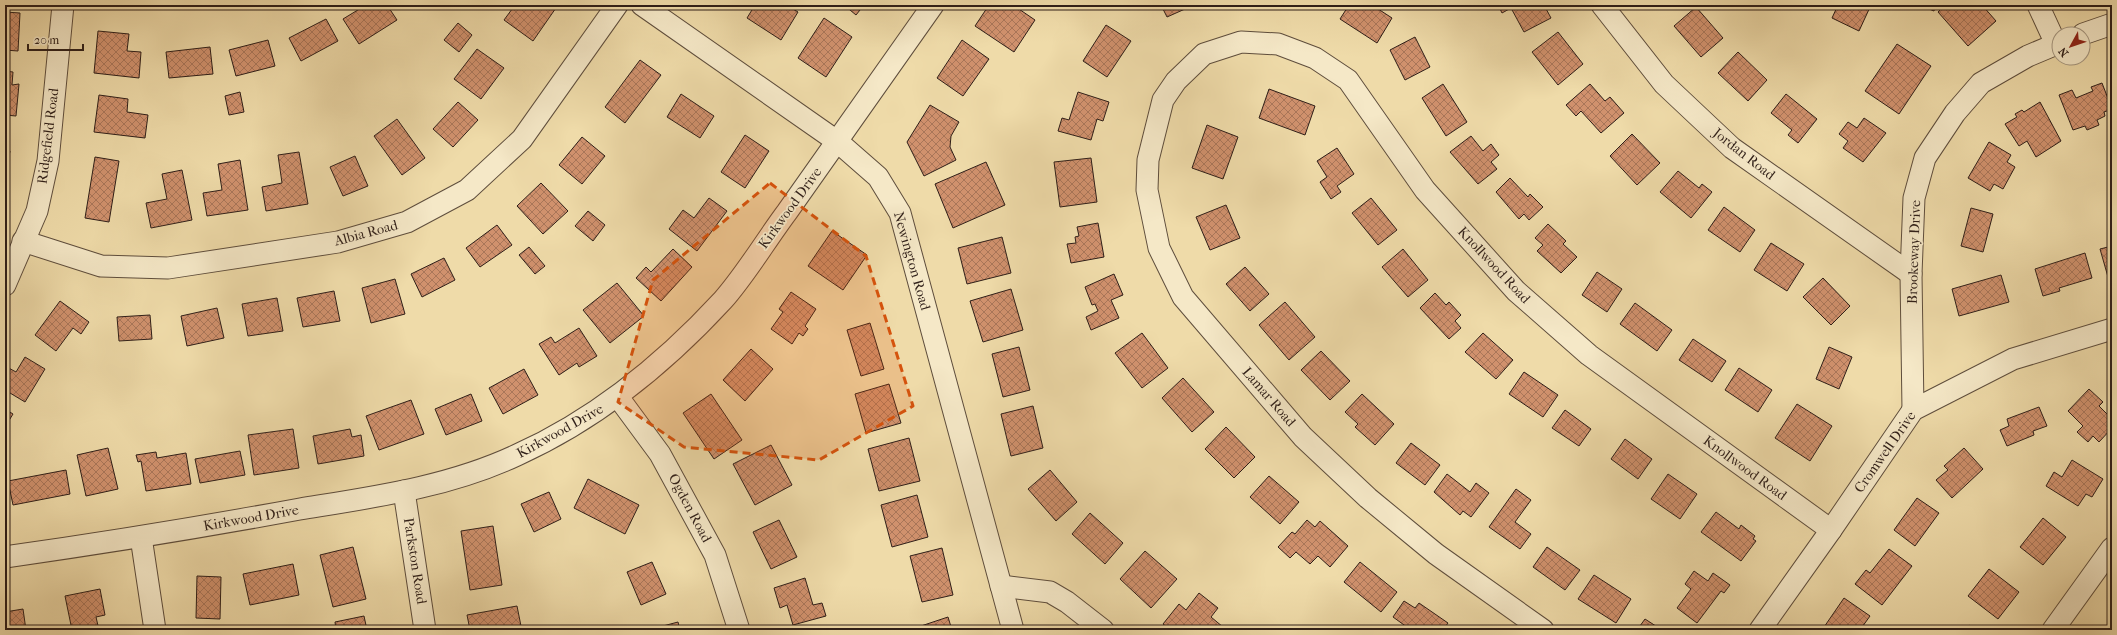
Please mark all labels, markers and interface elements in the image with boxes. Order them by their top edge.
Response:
scale bar [28,26,83,52]
north arrow [2051,26,2091,66]
text: 20 m [34,33,59,47]
text: N [2056,44,2071,59]
street label: Ridgefield Road [34,87,62,185]
street label: Jordan Road [1709,124,1779,184]
street label: Kirkwood Drive [755,164,825,252]
street label: Brookeway Drive [1904,200,1924,304]
street label: Newington Road [890,210,934,313]
street label: Albia Road [331,216,400,250]
street label: Knollwood Road [1454,223,1534,307]
street label: Lamar Road [1239,364,1300,430]
street label: Kirkwood Drive [514,400,606,462]
street label: Cromwell Drive [1851,408,1919,496]
street label: Knollwood Road [1700,432,1790,504]
street label: Ogden Road [665,471,715,546]
street label: Kirkwood Drive [202,501,300,535]
street label: Parkston Road [400,517,430,606]

